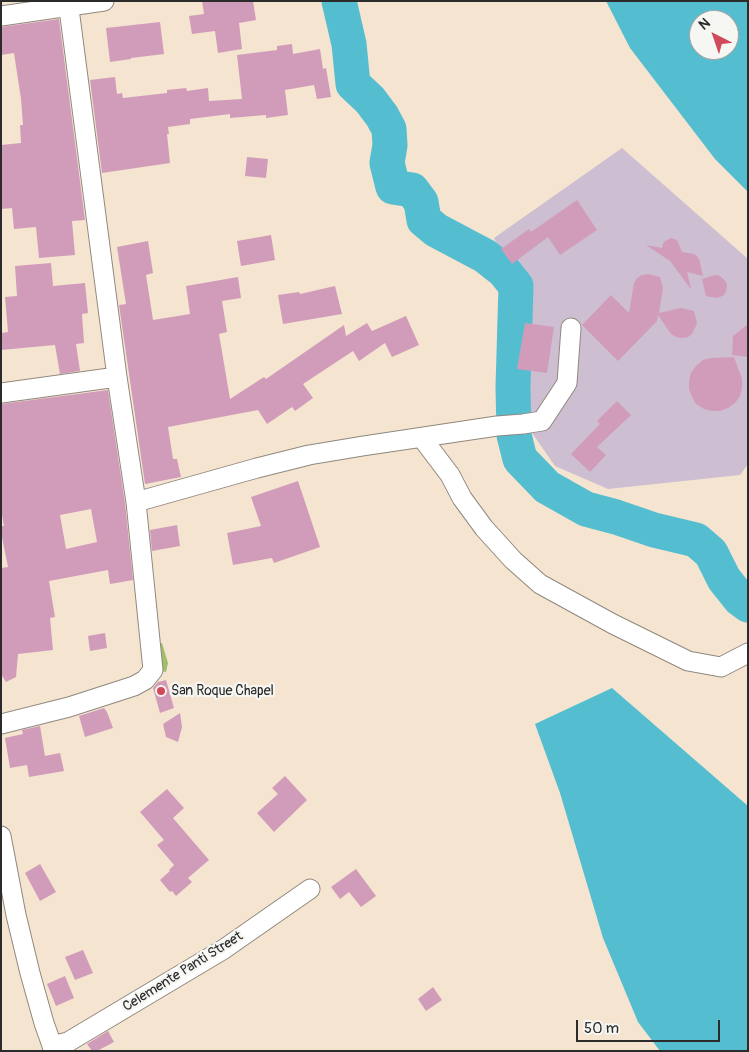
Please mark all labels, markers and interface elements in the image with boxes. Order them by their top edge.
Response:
north arrow [689,10,739,60]
text: N [695,15,714,34]
place label: San Roque Chapel [171,683,274,699]
marker: San Roque Chapel [155,685,167,697]
street label: Celemente Panti Street [120,928,246,1016]
scale bar [579,1010,723,1042]
text: 50 m [584,1019,619,1038]

